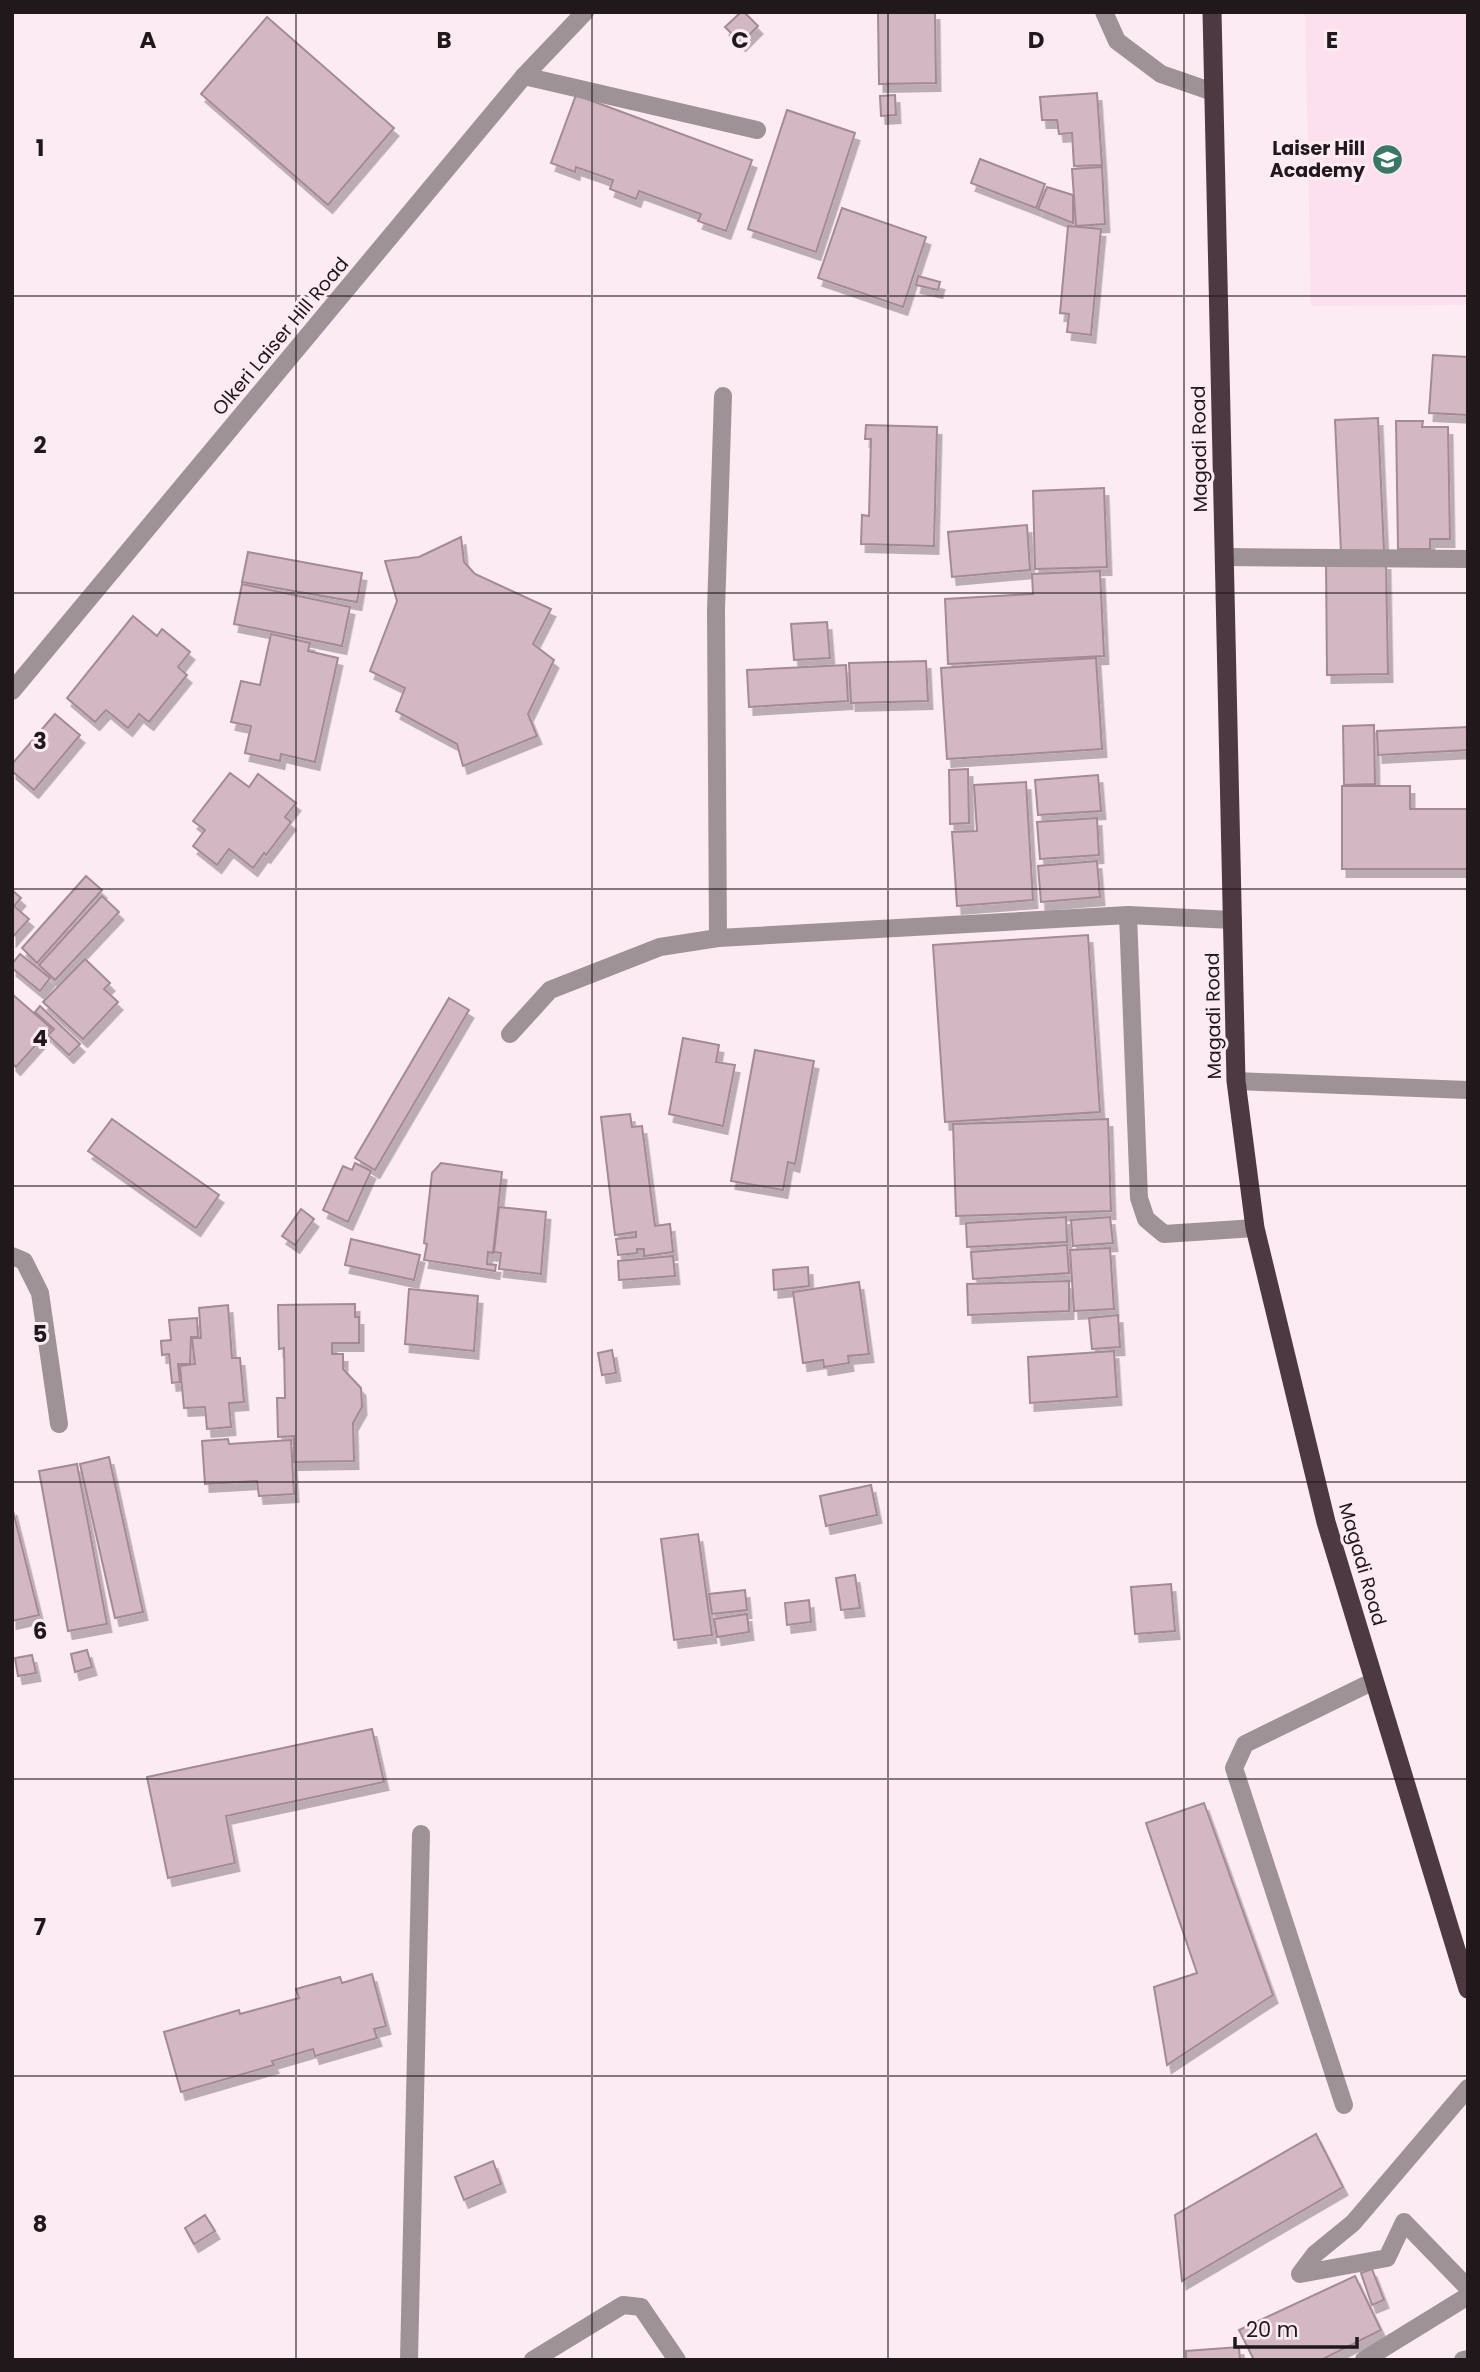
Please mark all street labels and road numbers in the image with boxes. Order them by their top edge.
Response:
street label: Olkeri Laiser Hill Road [206,251,355,421]
street label: Magadi Road [1185,385,1214,513]
street label: Magadi Road [1199,952,1228,1080]
street label: Magadi Road [1332,1499,1393,1629]

